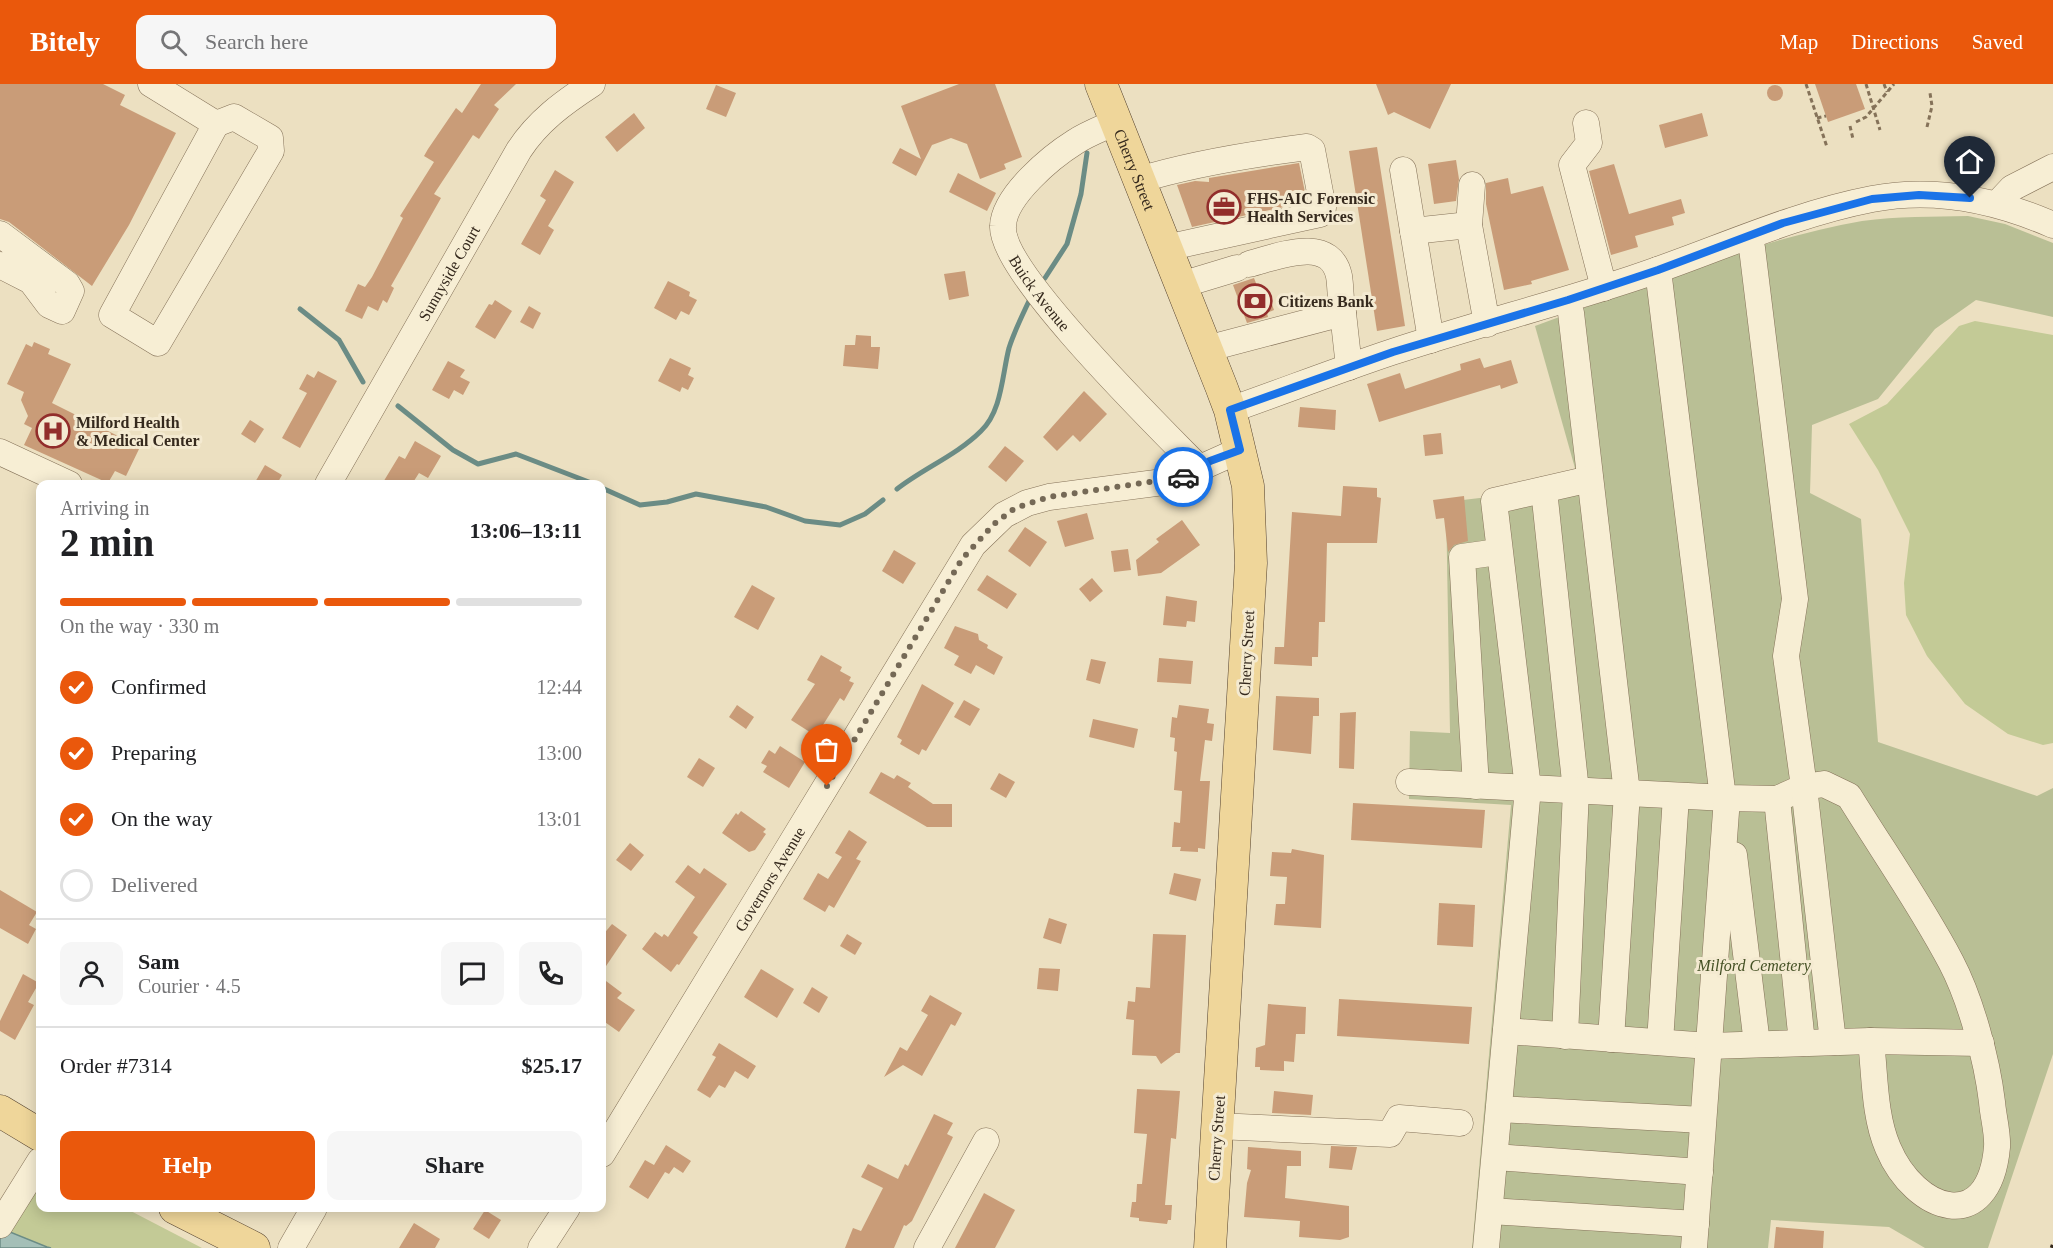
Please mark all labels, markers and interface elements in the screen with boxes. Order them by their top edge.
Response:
search box [136,15,556,69]
text: Bitely [30,26,100,57]
icon: search [157,26,190,59]
text: Search here [205,29,308,54]
text: Map [1780,30,1818,54]
text: Directions [1851,30,1939,54]
text: Saved [1972,30,2023,54]
street label: Cherry Street [1111,127,1158,213]
pin [1944,136,1995,198]
icon: home [1953,145,1986,178]
office icon: FHS-AIC Forensic Health Services [1206,189,1242,225]
place label: FHS-AIC Forensic Health Services [1247,190,1375,225]
street label: Sunnyside Court [415,222,483,324]
street label: Buick Avenue [1006,252,1073,334]
bank icon: Citizens Bank [1237,283,1273,319]
place label: Citizens Bank [1278,293,1374,310]
hospital icon: Milford Health & Medical Center [35,413,71,449]
place label: Milford Health & Medical Center [76,414,200,449]
courier [1153,447,1213,507]
icon: car [1167,461,1200,494]
text: Arriving in [60,497,149,519]
text: 13:06–13:11 [470,518,582,543]
text: 2 min [60,521,154,564]
street label: Cherry Street [1236,609,1258,696]
text: On the way · 330 m [60,615,219,637]
icon: check [60,671,93,704]
text: Confirmed [111,674,206,699]
text: 12:44 [536,676,582,698]
pin [801,724,852,786]
icon: bag [810,733,843,766]
icon: check [60,737,93,770]
text: Preparing [111,740,197,765]
text: 13:00 [536,742,582,764]
icon: check [60,803,93,836]
text: On the way [111,806,212,831]
text: 13:01 [536,808,582,830]
street label: Governors Avenue [732,824,808,935]
text: Delivered [111,872,198,897]
button: person [60,942,123,1005]
button: chat [441,942,504,1005]
button: phone [519,942,582,1005]
text: Sam [138,949,180,974]
park label: Milford Cemetery [1696,957,1812,975]
text: Courier · 4.5 [138,975,241,997]
text: Order #7314 [60,1053,172,1078]
text: $25.17 [522,1053,582,1078]
street label: Cherry Street [1205,1094,1229,1181]
button: Help [60,1131,315,1200]
button: Share [327,1131,582,1200]

